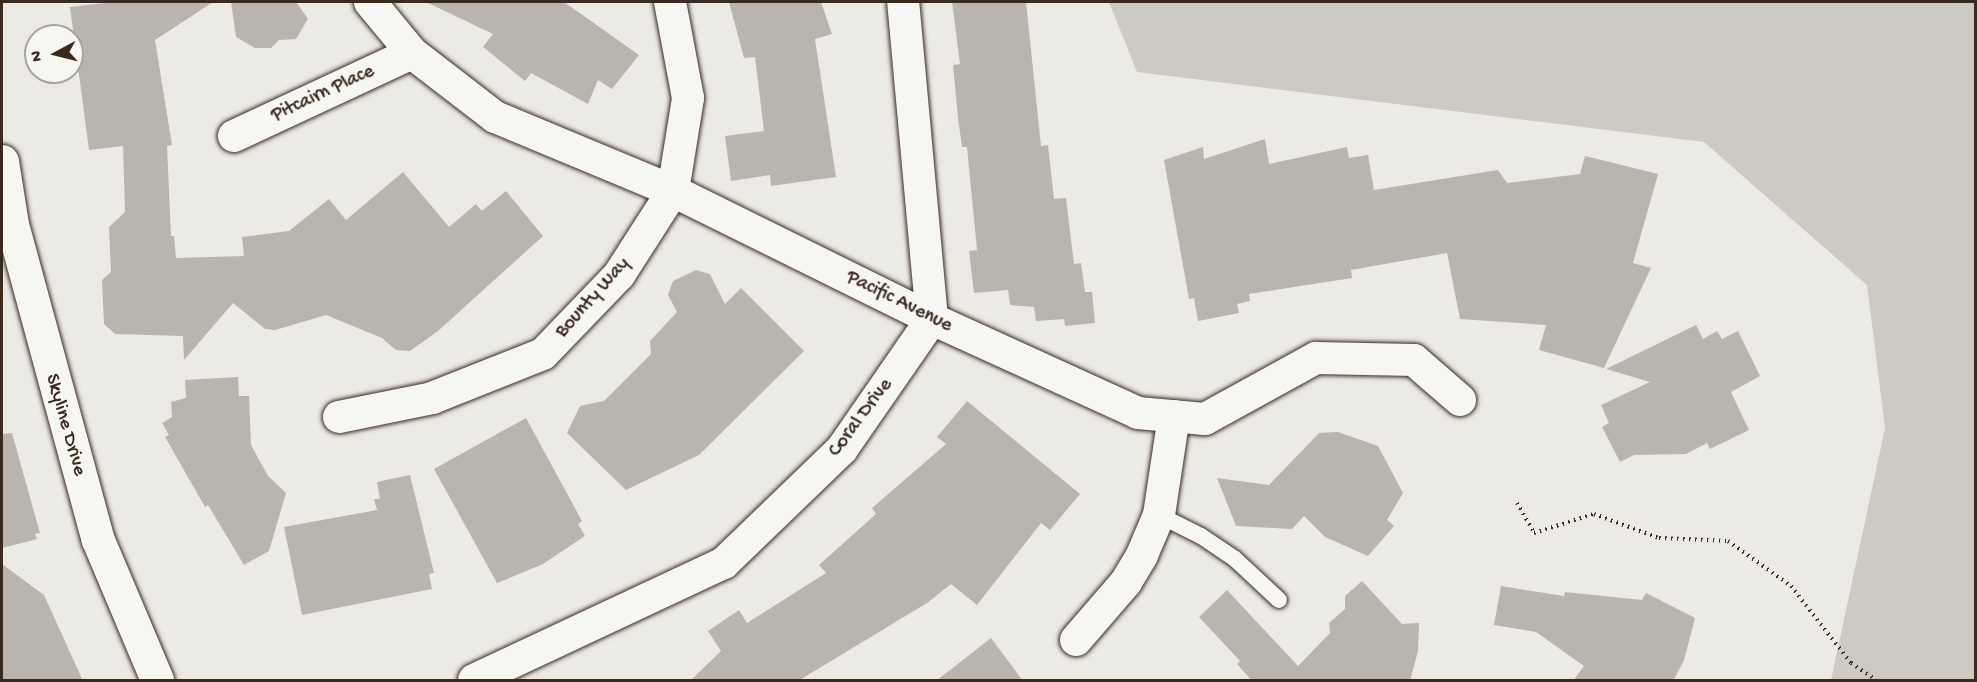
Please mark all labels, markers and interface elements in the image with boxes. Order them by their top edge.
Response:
north arrow [24,24,84,84]
text: N [28,50,48,62]
street label: Pitcairn Place [268,60,378,128]
street label: Bounty Way [551,253,635,343]
street label: Pacific Avenue [842,266,956,338]
street label: Skyline Drive [39,371,91,479]
street label: Coral Drive [824,374,898,462]

